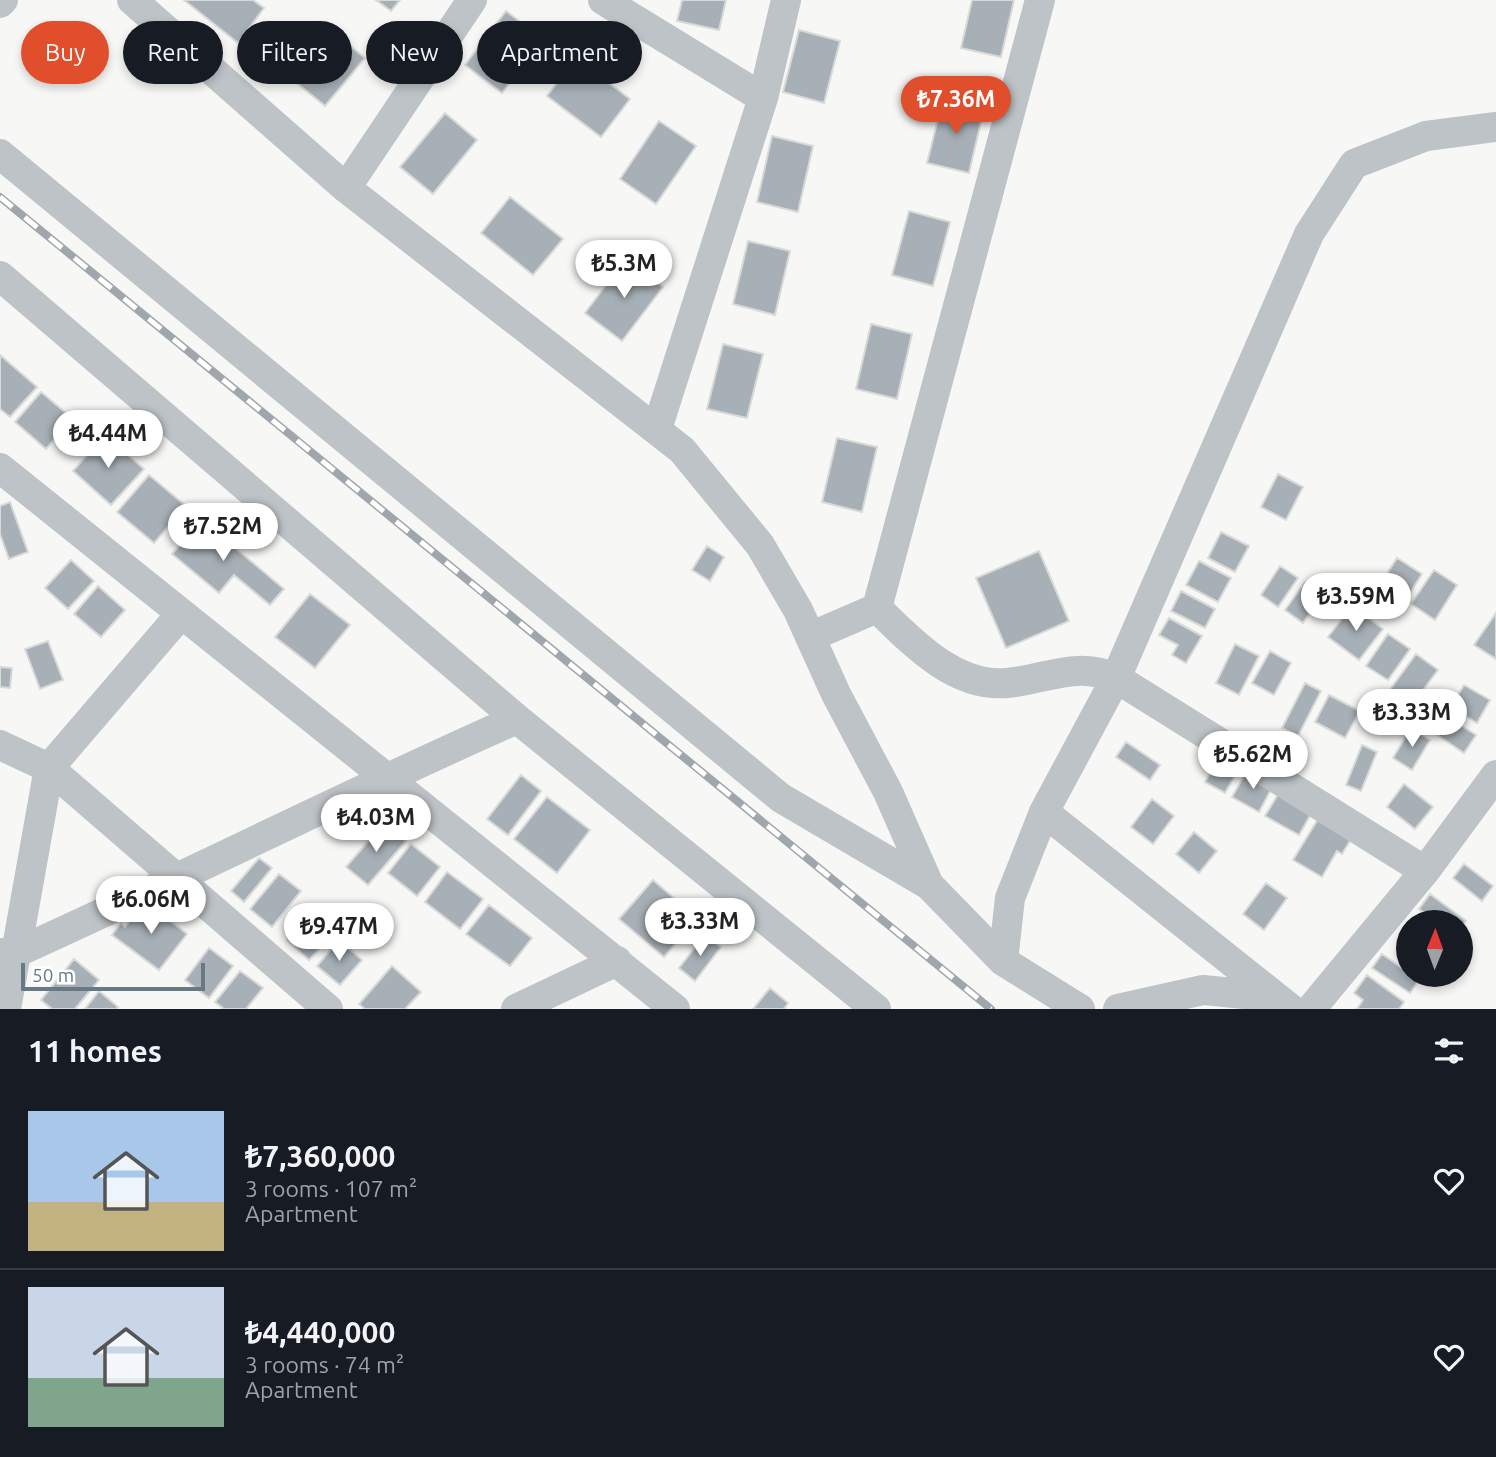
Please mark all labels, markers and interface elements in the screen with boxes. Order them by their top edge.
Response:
chip: Buy [21,21,109,84]
chip: Rent [123,21,223,84]
chip: Filters [237,21,352,84]
chip: New [366,21,463,84]
chip: Apartment [477,21,642,84]
pin: ₺7.36M [899,76,1013,136]
text: ₺7.36M [917,86,995,111]
pin: ₺5.3M [575,240,673,300]
text: ₺5.3M [591,250,657,275]
pin: ₺4.44M [51,410,165,470]
text: ₺4.44M [69,420,147,445]
pin: ₺7.52M [166,504,280,563]
text: ₺7.52M [184,513,262,538]
pin: ₺3.59M [1299,574,1413,633]
text: ₺3.59M [1317,583,1395,608]
pin: ₺3.33M [1355,690,1469,749]
text: ₺3.33M [1373,699,1451,724]
pin: ₺5.62M [1196,732,1310,791]
text: ₺5.62M [1214,741,1292,766]
pin: ₺4.03M [319,794,433,854]
text: ₺4.03M [337,804,415,829]
pin: ₺6.06M [94,876,208,936]
text: ₺6.06M [112,886,190,911]
pin: ₺3.33M [643,898,757,958]
pin: ₺9.47M [282,904,396,963]
text: ₺3.33M [661,908,739,933]
north arrow [1396,910,1474,987]
map controls [1396,910,1473,987]
text: ₺9.47M [300,913,378,938]
scale bar [21,960,205,992]
text: 50 m [32,964,74,986]
icon: filters [1430,1032,1468,1070]
text: 11 homes [28,1034,162,1068]
icon: home [84,1139,168,1223]
text: ₺7,360,000 [245,1139,395,1173]
icon: heart [1430,1162,1468,1200]
text: 3 rooms · 107 m² [245,1176,417,1201]
text: Apartment [245,1201,358,1226]
icon: home [84,1315,168,1399]
text: ₺4,440,000 [245,1315,395,1349]
icon: heart [1430,1338,1468,1376]
text: 3 rooms · 74 m² [245,1352,404,1377]
text: Apartment [245,1377,358,1402]

